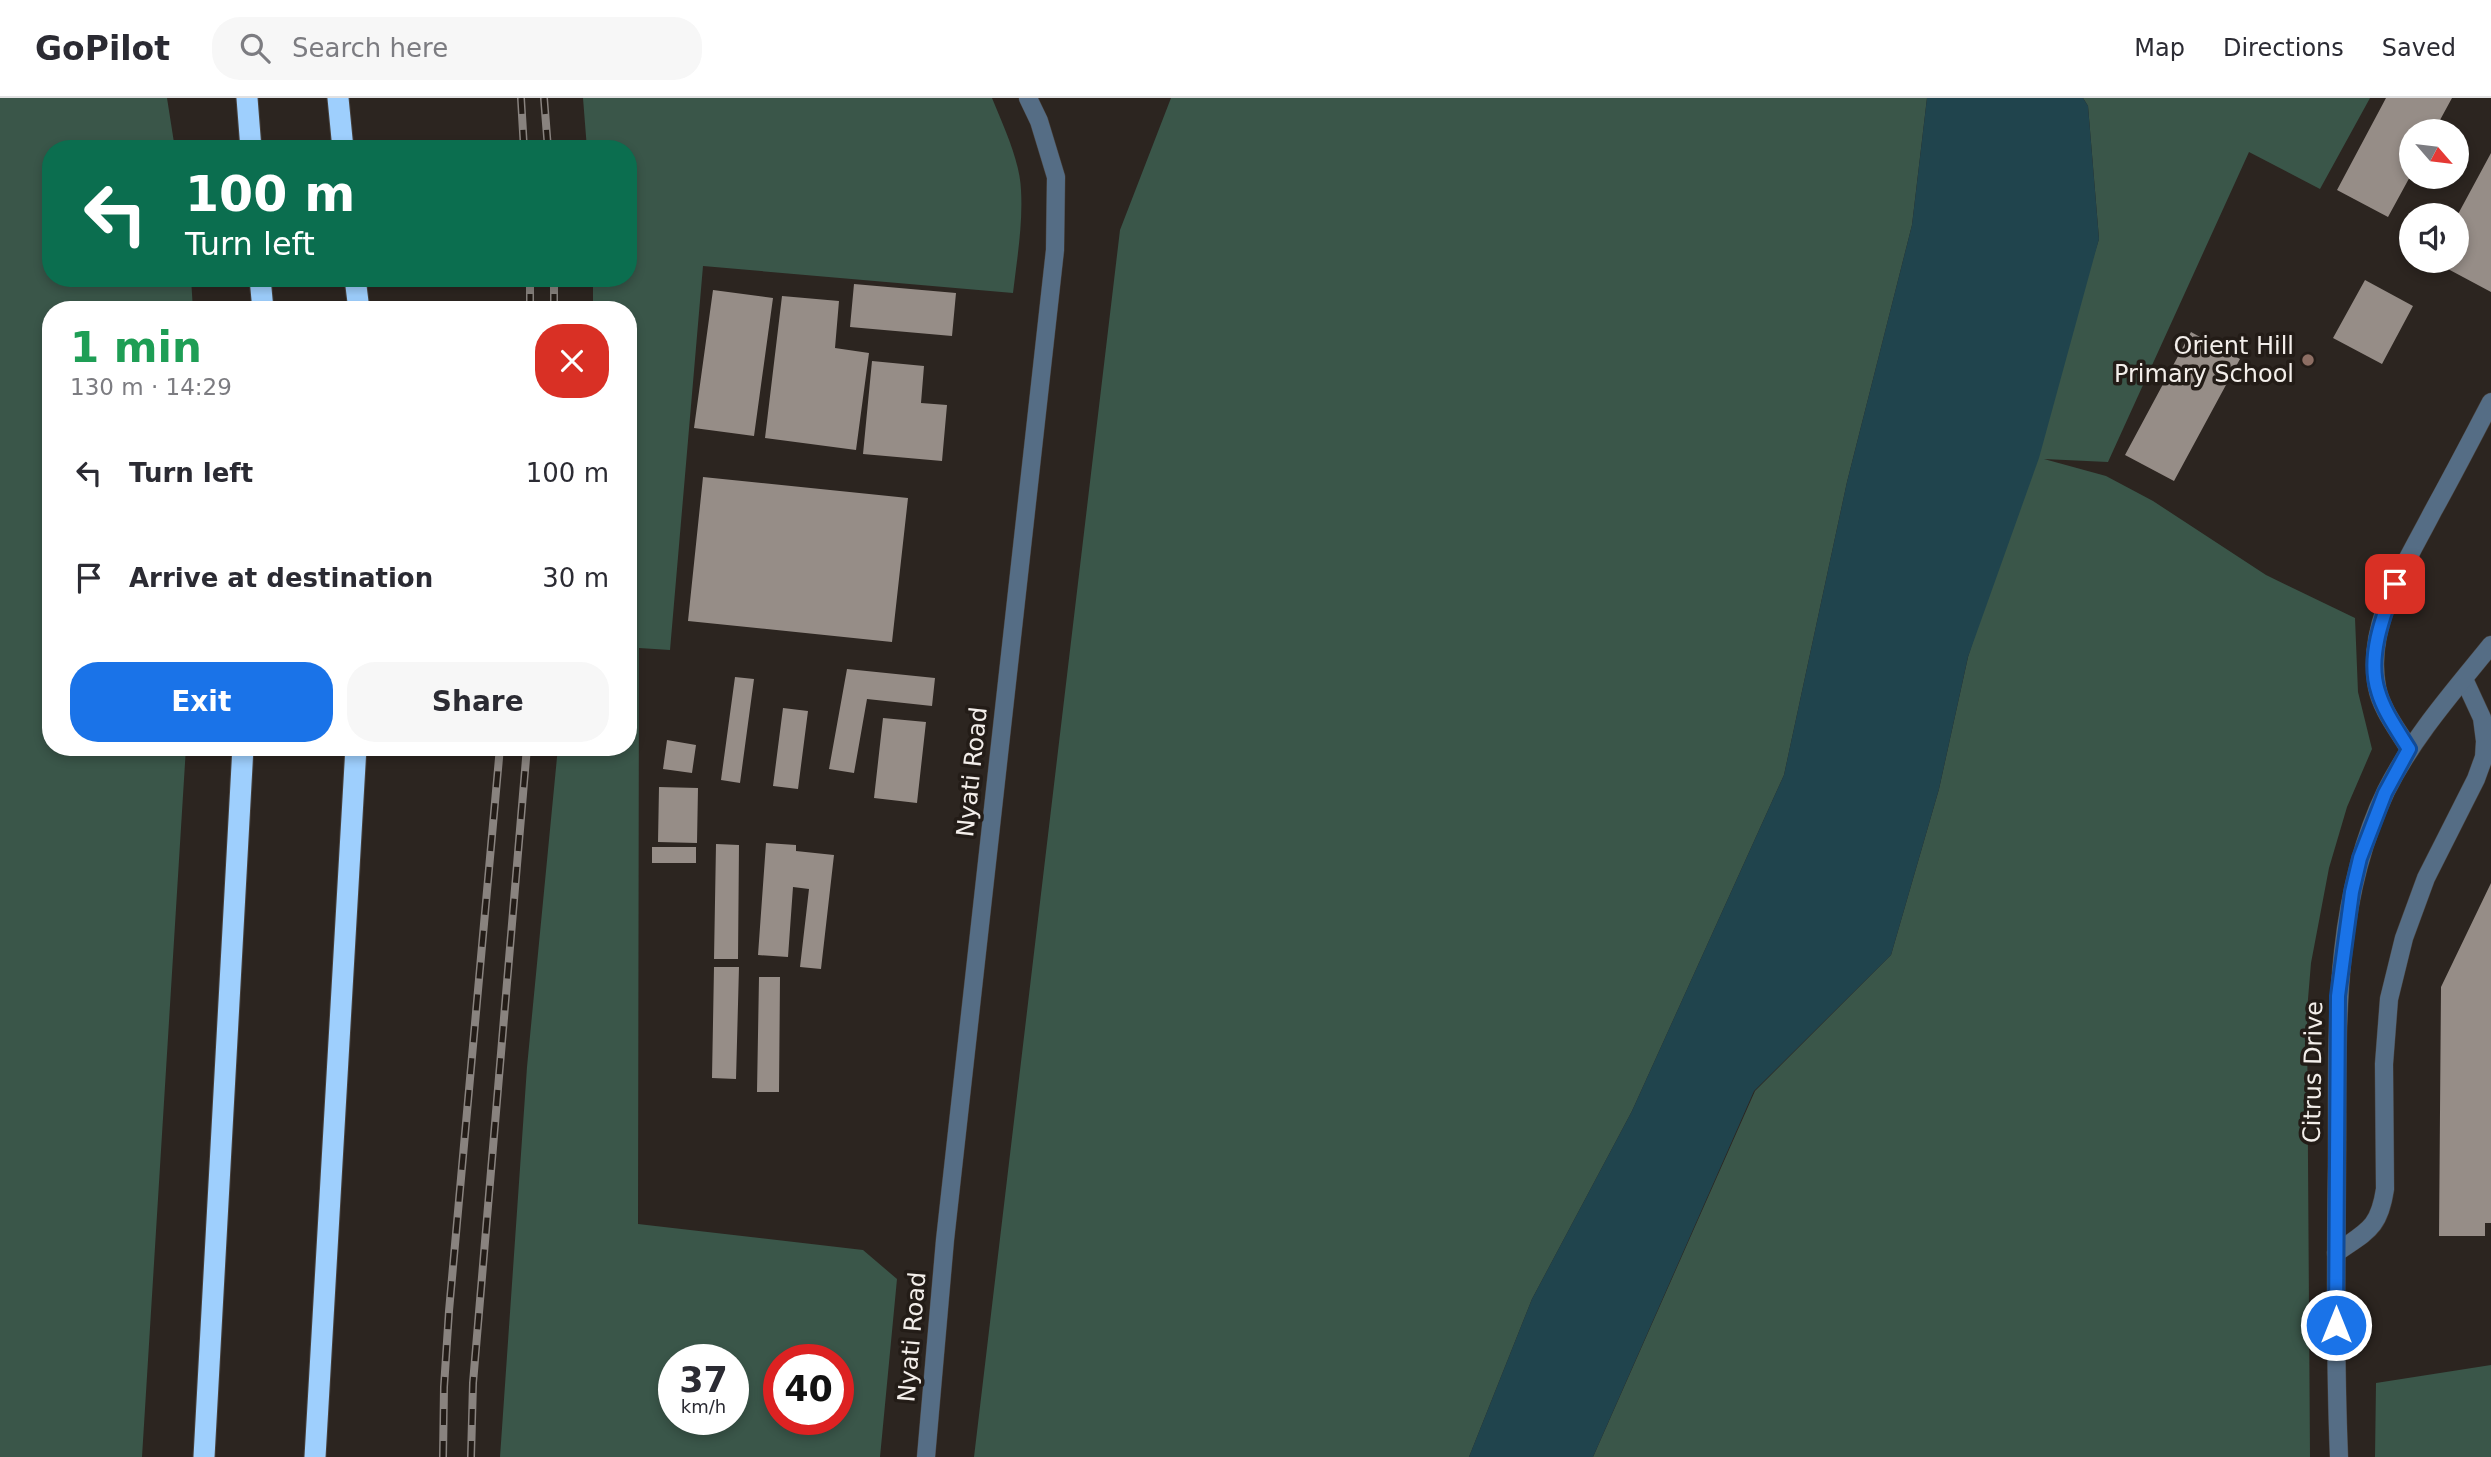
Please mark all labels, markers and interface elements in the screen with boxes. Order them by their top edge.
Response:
search box [212,17,702,80]
text: GoPilot [35,29,170,68]
icon: search [236,29,274,67]
text: Search here [292,33,448,63]
text: Map [2134,34,2185,62]
text: Directions [2223,34,2344,62]
text: Saved [2382,34,2456,62]
north arrow [2399,119,2469,189]
map controls [2399,119,2469,273]
text: 100 m [185,166,355,223]
icon: left [70,168,161,259]
button: sound [2399,203,2469,273]
text: Turn left [185,225,315,263]
text: 1 min [70,323,202,372]
button: close [535,324,609,398]
place label: Orient Hill Primary School [2114,332,2294,388]
marker: Orient Hill Primary School [2300,352,2316,368]
text: 130 m · 14:29 [70,374,232,400]
icon: left [70,454,108,492]
text: Turn left [129,458,253,488]
text: 100 m [526,458,609,488]
pin [2365,554,2425,614]
icon: arrive [70,559,108,597]
text: Arrive at destination [129,563,433,593]
text: 30 m [542,563,609,593]
icon: arrive [2376,565,2414,603]
button: Exit [70,662,333,742]
button: Share [347,662,609,742]
street label: Nyati Road [951,705,993,839]
street label: Citrus Drive [2298,1001,2328,1143]
street label: Nyati Road [892,1271,932,1403]
position arrow [2299,1288,2373,1362]
speed limit sign: 40 [763,1344,854,1435]
text: 37 [679,1360,728,1400]
text: km/h [681,1396,726,1417]

